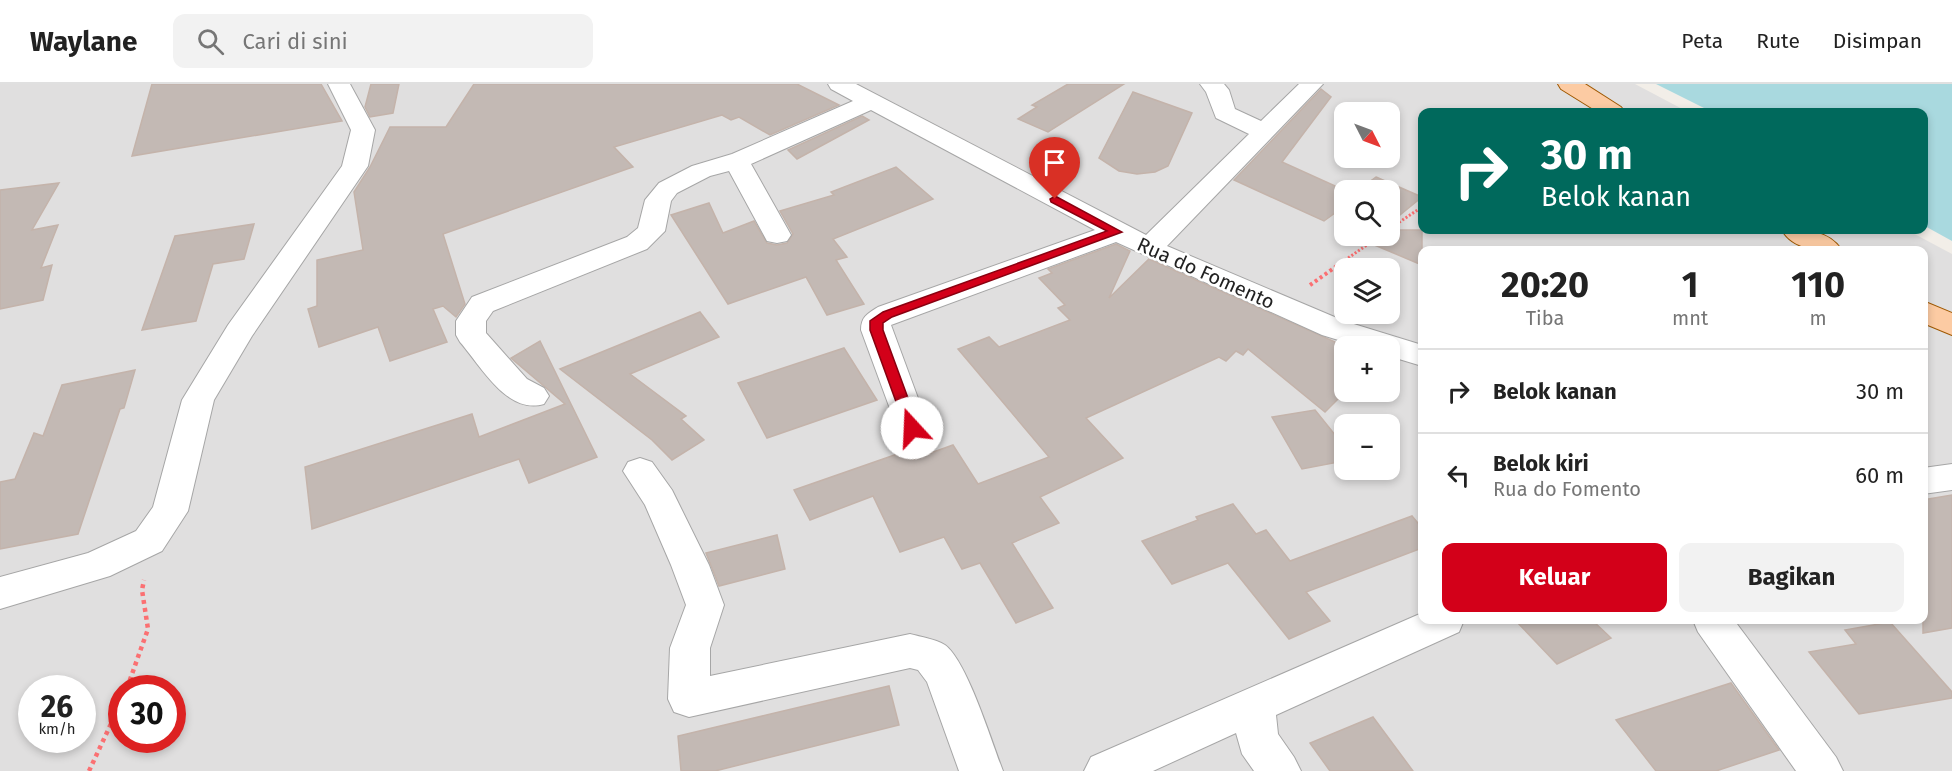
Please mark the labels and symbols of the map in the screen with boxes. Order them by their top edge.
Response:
north arrow [1334,102,1400,168]
pin [1029,137,1080,199]
street label: Rua do Fomento [1134,232,1278,314]
position arrow [880,396,944,460]
speed limit sign: 30 [108,675,186,753]

